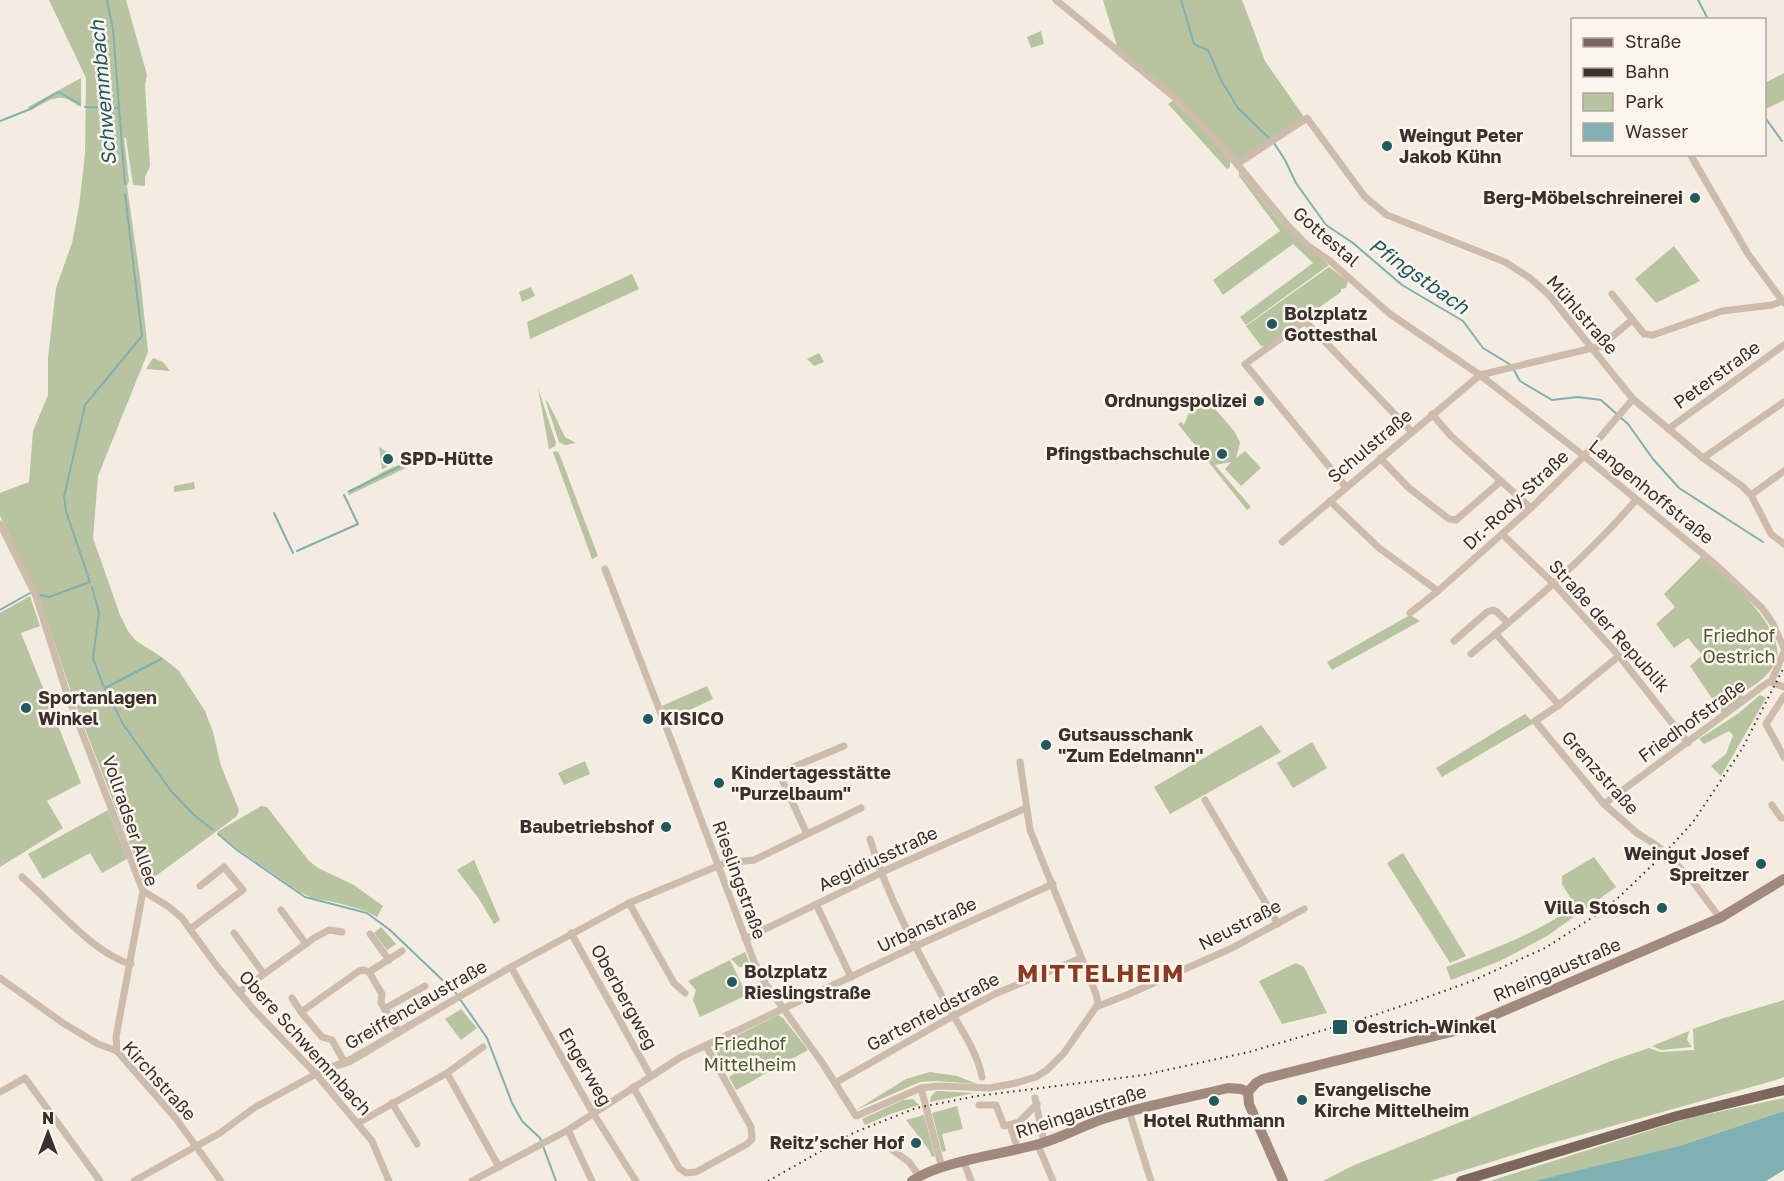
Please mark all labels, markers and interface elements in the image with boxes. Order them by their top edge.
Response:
legend [1571,18,1766,156]
water label: Schwemmbach [84,19,120,167]
text: Straße [1625,30,1681,52]
text: Bahn [1625,60,1669,82]
text: Park [1625,90,1664,112]
text: Wasser [1625,120,1688,142]
place label: Weingut Peter Jakob Kühn [1399,124,1523,167]
marker: Weingut Peter Jakob Kühn [1380,139,1394,153]
place label: Berg-Möbelschreinerei [1483,186,1683,208]
marker: Berg-Möbelschreinerei [1688,191,1702,205]
street label: Gottestal [1289,201,1365,271]
water label: Pfingstbach [1365,232,1475,319]
street label: Mühlstraße [1542,270,1623,358]
place label: Bolzplatz Gottesthal [1284,302,1377,345]
marker: Bolzplatz Gottesthal [1265,317,1279,331]
street label: Peterstraße [1669,336,1764,413]
place label: Ordnungspolizei [1104,389,1247,411]
marker: Ordnungspolizei [1252,394,1266,408]
street label: Schulstraße [1323,403,1416,487]
street label: Langenhoffstraße [1585,434,1718,548]
place label: Pfingstbachschule [1046,442,1210,464]
street label: Dr.-Rody-Straße [1458,445,1573,554]
place label: SPD-Hütte [400,447,493,469]
marker: Pfingstbachschule [1215,447,1229,461]
marker: SPD-Hütte [381,452,395,466]
street label: Straße der Republik [1545,555,1675,696]
park label: Friedhof Oestrich [1702,624,1776,667]
street label: Friedhofstraße [1634,674,1749,766]
place label: Sportanlagen Winkel [38,686,157,729]
marker: Sportanlagen Winkel [19,701,33,715]
place label: KISICO [660,707,724,729]
marker: KISICO [641,712,655,726]
place label: Gutsausschank "Zum Edelmann" [1058,723,1204,766]
street label: Grenzstraße [1557,726,1644,819]
marker: Gutsausschank "Zum Edelmann" [1039,738,1053,752]
street label: Vollradser Allee [98,752,164,889]
place label: Kindertagesstätte "Purzelbaum" [731,761,891,804]
marker: Kindertagesstätte "Purzelbaum" [712,776,726,790]
place label: Baubetriebshof [519,815,654,837]
street label: Rieslingstraße [708,817,772,942]
marker: Baubetriebshof [659,820,673,834]
street label: Aegidiusstraße [814,821,941,895]
place label: Weingut Josef Spreitzer [1624,842,1749,885]
marker: Weingut Josef Spreitzer [1754,857,1768,871]
street label: Urbanstraße [873,891,980,957]
street label: Neustraße [1195,894,1284,954]
place label: Villa Stosch [1544,896,1650,918]
marker: Villa Stosch [1655,901,1669,915]
street label: Rheingaustraße [1490,932,1624,1006]
street label: Oberbergweg [587,940,663,1053]
street label: Greiffenclaustraße [340,954,491,1054]
district label: MITTELHEIM [1017,958,1185,987]
place label: Bolzplatz Rieslingstraße [744,960,871,1003]
street label: Obere Schwemmbach [235,965,377,1119]
street label: Gartenfeldstraße [862,967,1003,1055]
marker: Bolzplatz Rieslingstraße [725,975,739,989]
place label: Oestrich-Winkel [1354,1015,1496,1037]
marker: Oestrich-Winkel [1331,1018,1349,1036]
street label: Engerweg [555,1023,617,1110]
park label: Friedhof Mittelheim [704,1032,797,1075]
street label: Kirchstraße [118,1036,201,1125]
place label: Evangelische Kirche Mittelheim [1314,1078,1469,1121]
street label: Rheingaustraße [1012,1080,1149,1143]
marker: Evangelische Kirche Mittelheim [1295,1093,1309,1107]
marker: Hotel Ruthmann [1207,1094,1221,1108]
north arrow [18,1103,78,1163]
text: N [42,1108,54,1128]
place label: Hotel Ruthmann [1143,1109,1285,1131]
place label: Reitz’scher Hof [770,1131,904,1153]
marker: Reitz’scher Hof [909,1136,923,1150]

